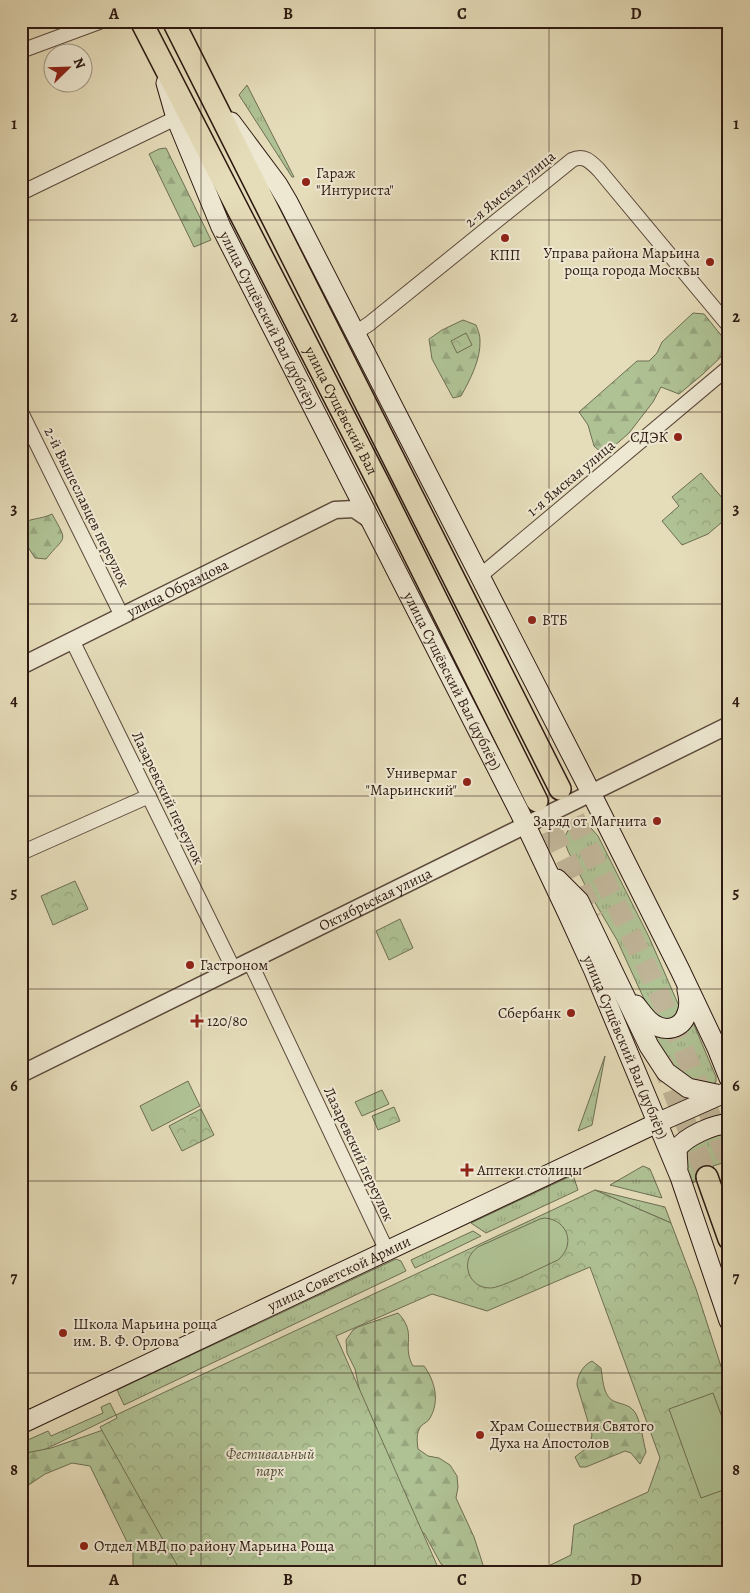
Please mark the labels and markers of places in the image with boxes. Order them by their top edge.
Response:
place label: Гараж "Интуриста" [316,163,394,200]
marker: Гараж "Интуриста" [300,176,312,188]
marker: КПП [499,232,511,244]
place label: Управа района Марьина роща города Москвы [543,243,700,280]
place label: КПП [490,245,520,265]
marker: Управа района Марьина роща города Москвы [704,256,716,268]
place label: СДЭК [630,427,668,447]
marker: СДЭК [672,431,684,443]
place label: ВТБ [542,610,568,630]
marker: ВТБ [526,614,538,626]
place label: Универмаг "Марьинский" [366,763,458,800]
marker: Универмаг "Марьинский" [461,776,473,788]
place label: Заряд от Магнита [533,811,647,831]
marker: Заряд от Магнита [651,815,663,827]
place label: Гастроном [200,955,268,975]
marker: Гастроном [184,959,196,971]
place label: Сбербанк [498,1003,561,1023]
marker: Сбербанк [565,1007,577,1019]
place label: 120/80 [207,1011,247,1031]
marker: 120/80 [191,1015,203,1027]
place label: Аптеки столицы [476,1160,582,1180]
marker: Аптеки столицы [461,1164,473,1176]
place label: Школа Марьина роща им. В. Ф. Орлова [73,1314,217,1351]
marker: Школа Марьина роща им. В. Ф. Орлова [57,1327,69,1339]
place label: Храм Сошествия Святого Духа на Апостолов [490,1416,654,1453]
marker: Храм Сошествия Святого Духа на Апостолов [474,1429,486,1441]
place label: Отдел МВД по району Марьина Роща [94,1536,334,1556]
marker: Отдел МВД по району Марьина Роща [78,1540,90,1552]

